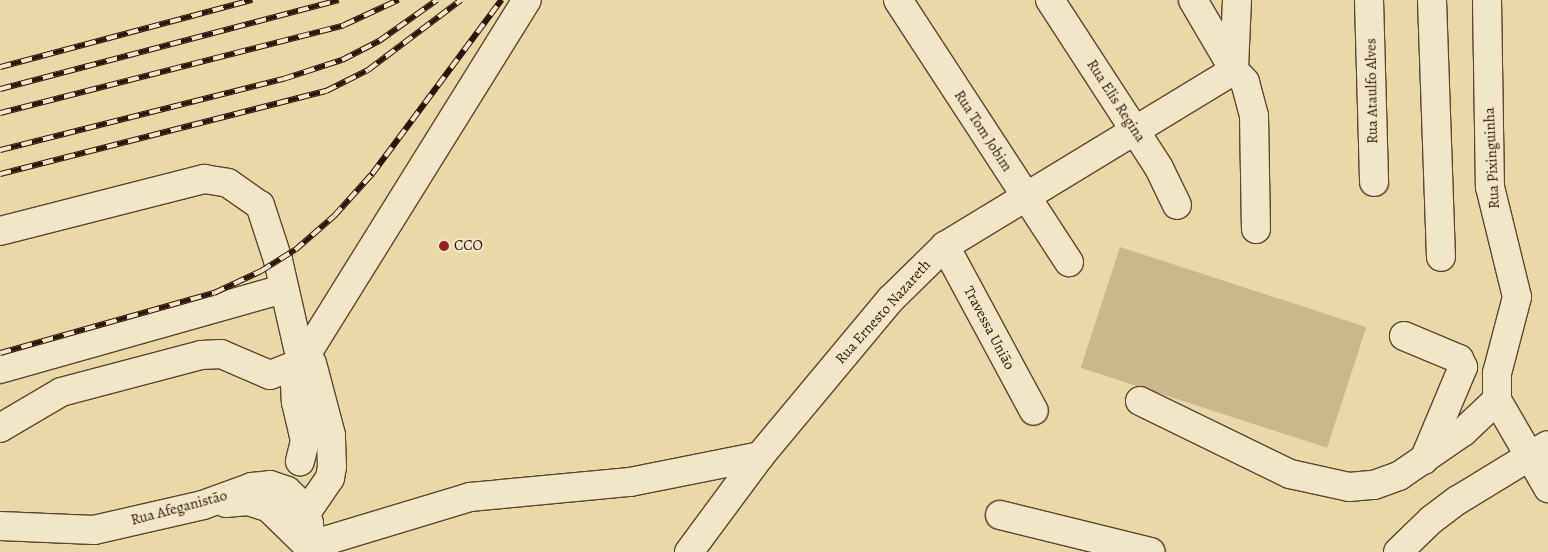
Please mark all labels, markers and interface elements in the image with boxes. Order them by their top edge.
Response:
street label: Rua Ataulfo Alves [1362,38,1382,144]
street label: Rua Elis Regina [1083,56,1149,146]
street label: Rua Tom Jobim [950,87,1016,175]
street label: Rua Pixinguinha [1480,107,1504,209]
place label: CCO [454,237,483,255]
marker: CCO [438,240,450,252]
street label: Rua Ernesto Nazareth [831,256,935,368]
street label: Travessa União [959,283,1019,373]
street label: Rua Afeganistão [129,486,229,530]

